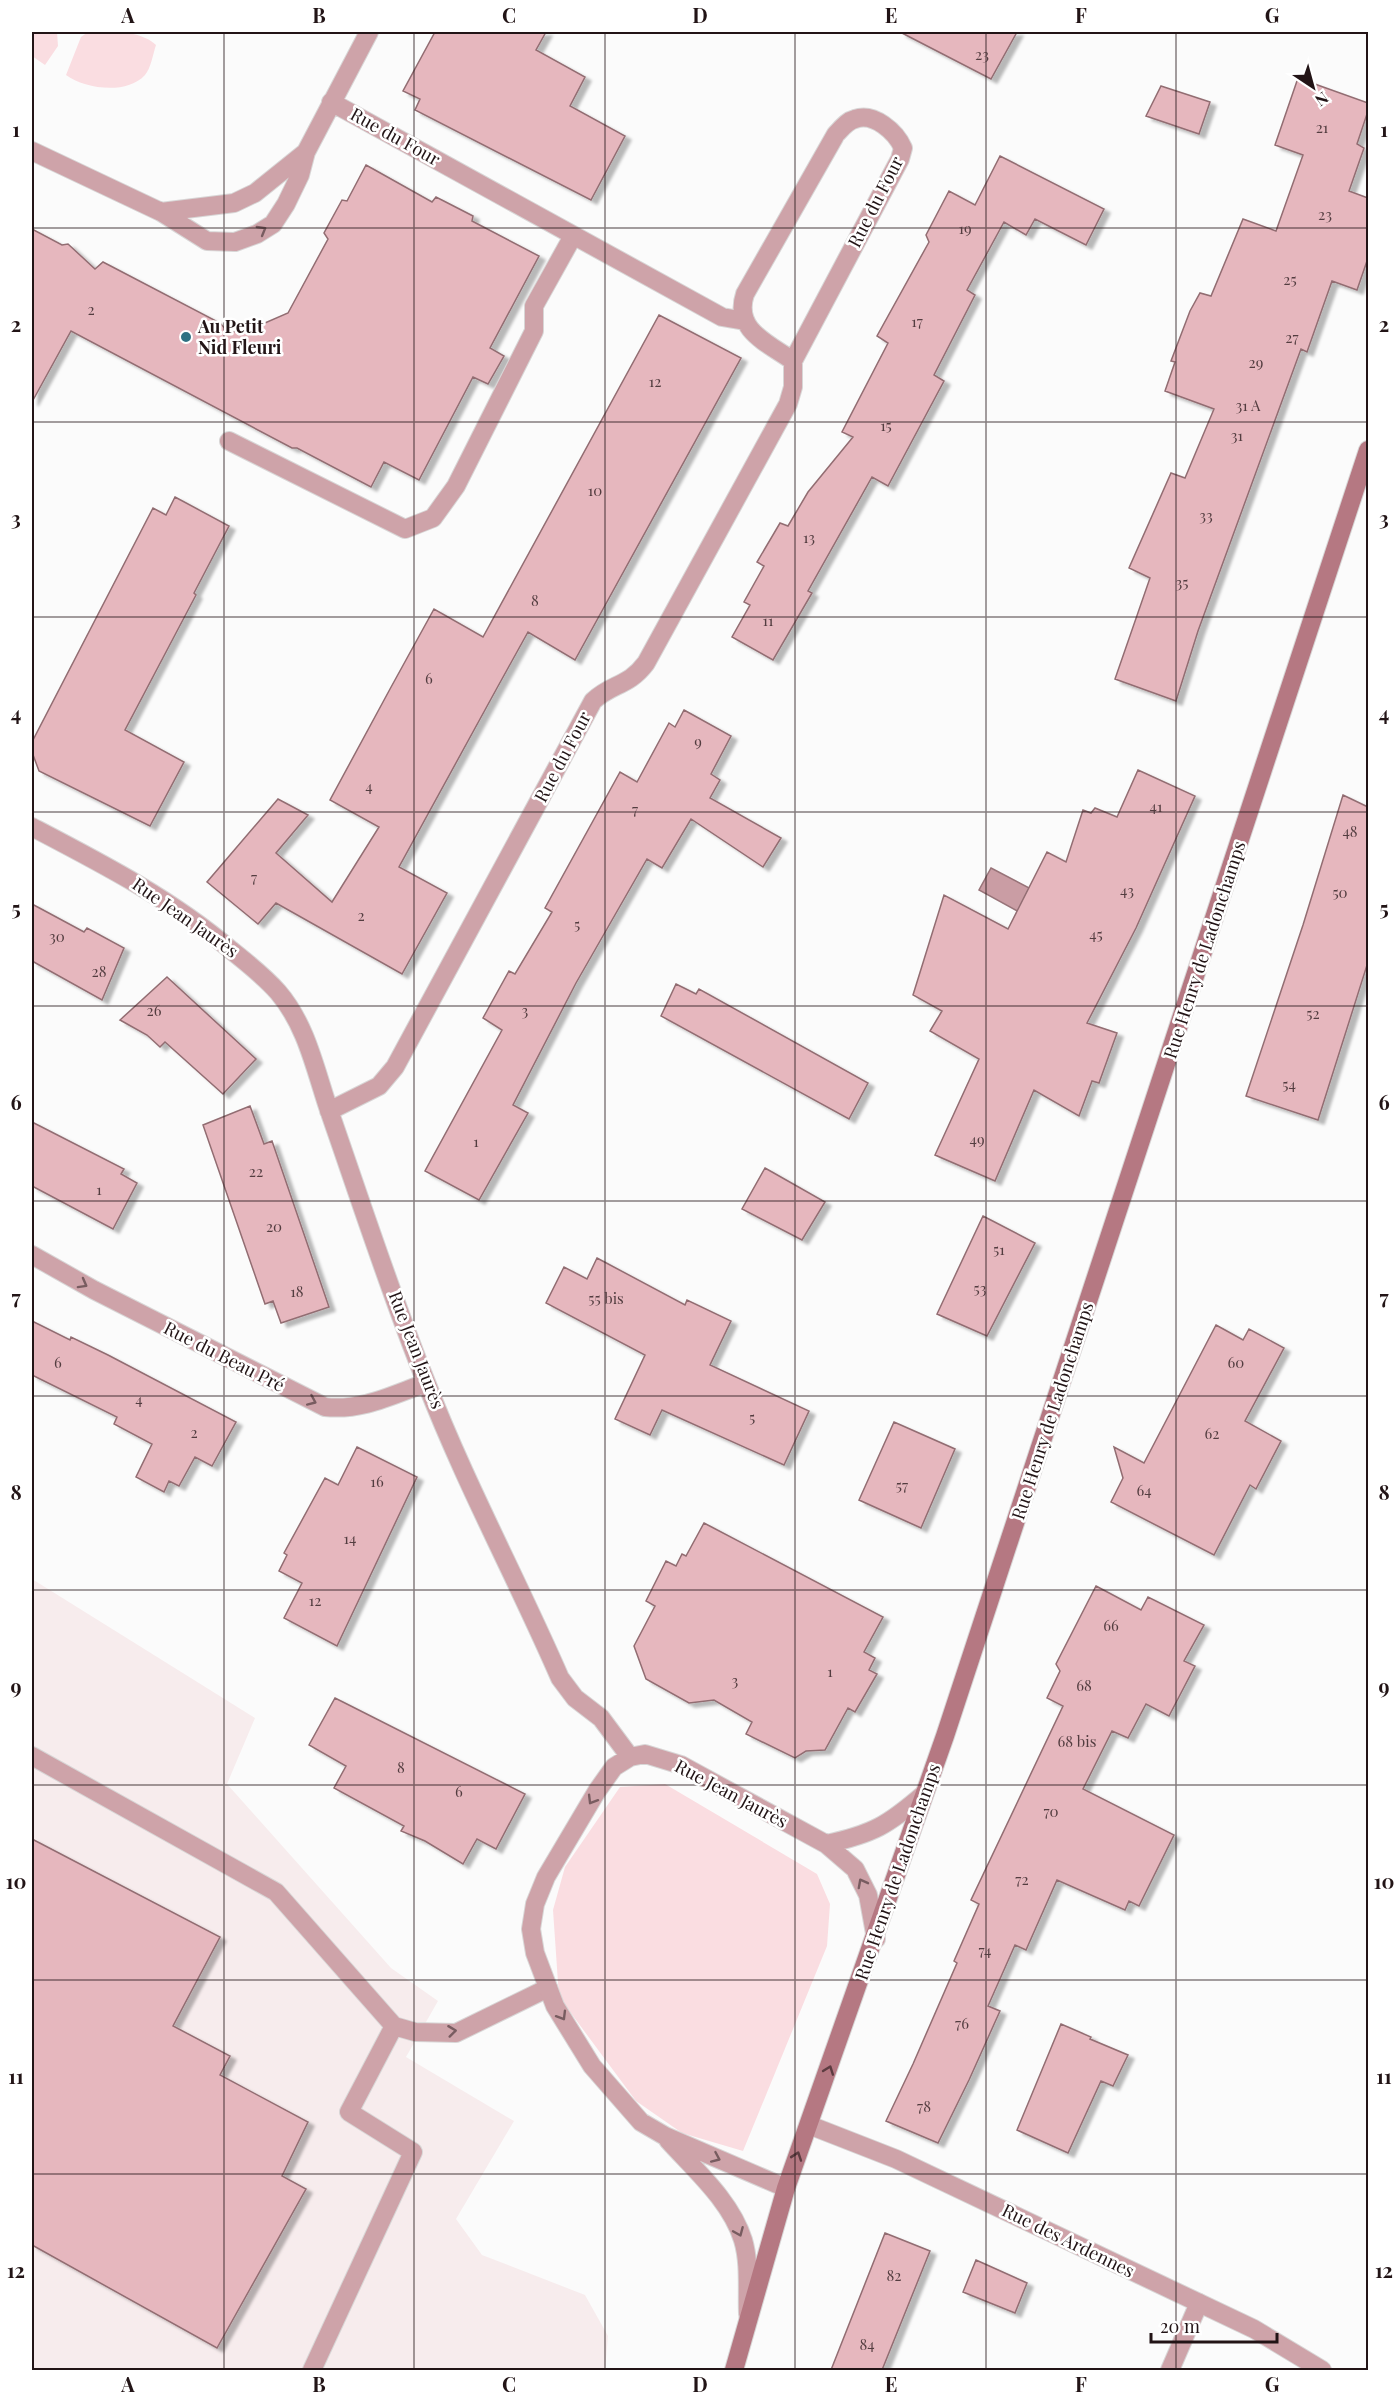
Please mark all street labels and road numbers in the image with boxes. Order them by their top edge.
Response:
street label: Rue du Four [346,102,445,171]
street label: Rue du Four [842,152,908,251]
street label: Rue du Four [528,707,596,806]
street label: Rue Henry de Ladonchamps [1157,838,1251,1062]
street label: Rue Jean Jaurès [128,872,243,963]
street label: Rue Jean Jaurès [383,1287,450,1412]
street label: Rue Henry de Ladonchamps [1005,1299,1099,1523]
street label: Rue du Beau Pré [160,1315,289,1397]
street label: Rue Jean Jaurès [671,1753,792,1833]
street label: Rue Henry de Ladonchamps [849,1760,945,1983]
street label: Rue des Ardennes [998,2198,1139,2283]

